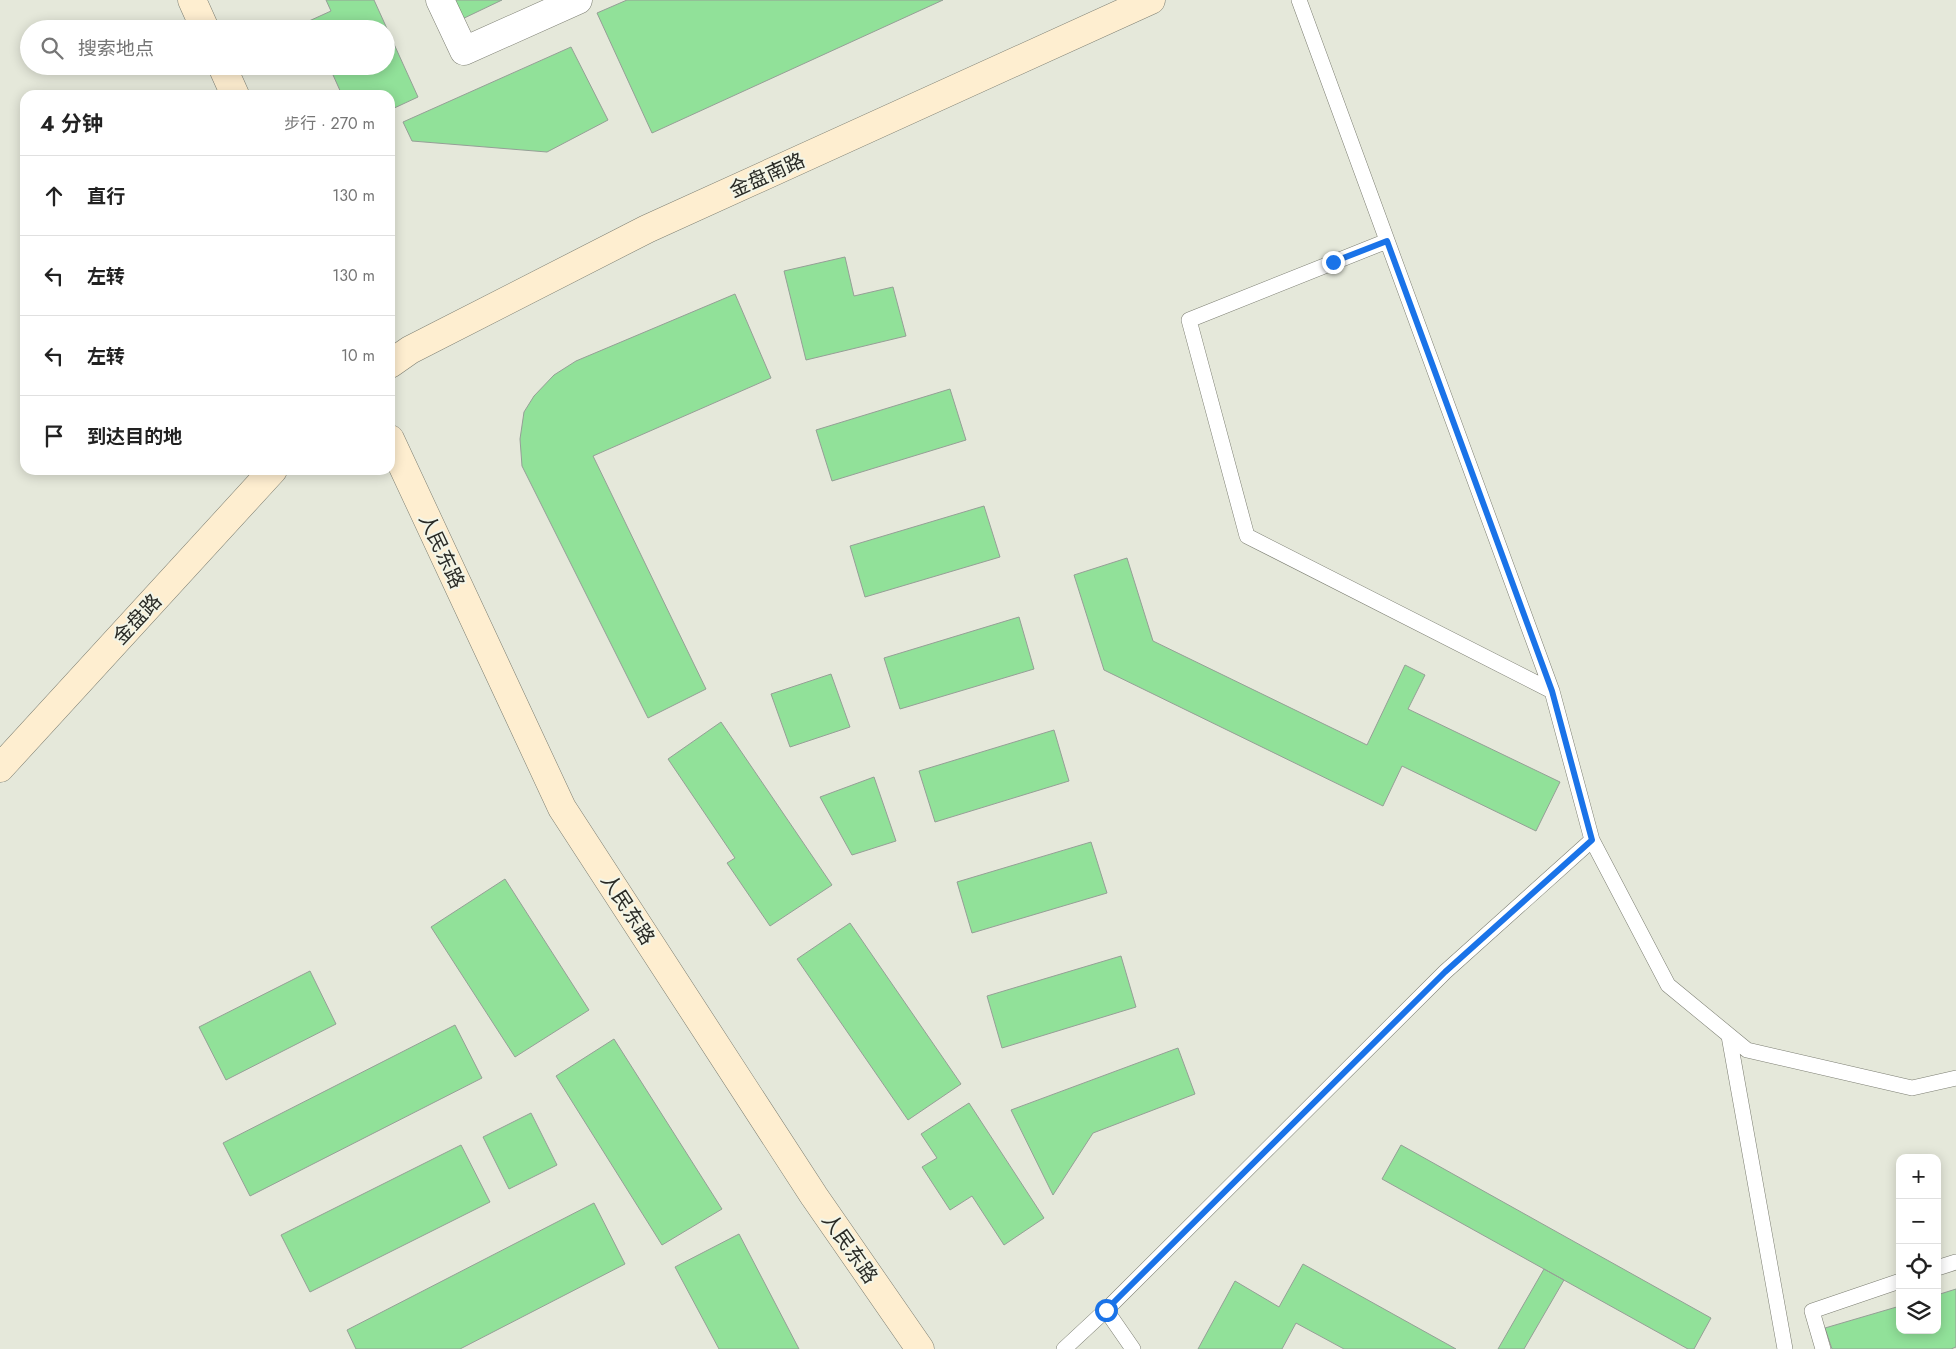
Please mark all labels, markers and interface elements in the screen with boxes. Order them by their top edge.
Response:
search box [20,20,395,75]
icon: search [38,34,66,62]
text: 搜索地点 [78,35,154,62]
text: 4 分钟 [40,109,103,139]
text: 步行 · 270 m [284,112,375,135]
street label: 金盘南路 [725,146,810,205]
icon: ahead [40,182,68,210]
text: 直行 [87,183,125,210]
text: 130 m [332,184,375,207]
route end [1322,251,1345,274]
icon: left [40,262,68,290]
text: 左转 [87,263,125,290]
text: 130 m [332,264,375,287]
icon: left [40,342,68,370]
text: 左转 [87,343,125,370]
text: 10 m [341,344,375,367]
icon: arrive [40,422,68,450]
text: 到达目的地 [87,423,182,450]
street label: 人民东路 [412,509,472,594]
street label: 金盘路 [106,588,168,651]
street label: 人民东路 [594,868,662,951]
map controls [1896,1154,1941,1334]
button: + [1896,1154,1941,1199]
button: − [1896,1199,1941,1244]
street label: 人民东路 [815,1207,884,1289]
button: locate [1896,1244,1941,1289]
button: layers [1896,1289,1941,1334]
route start [1095,1299,1118,1322]

